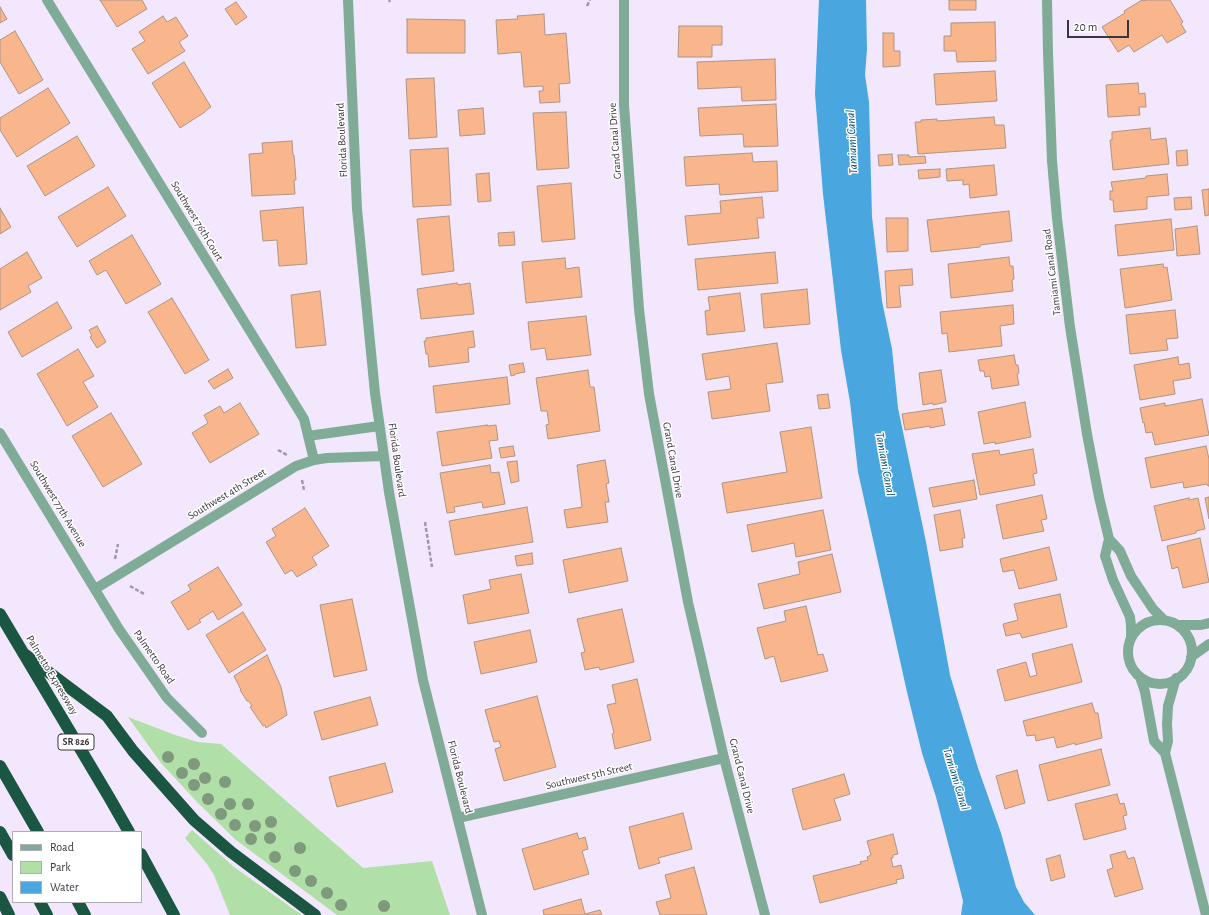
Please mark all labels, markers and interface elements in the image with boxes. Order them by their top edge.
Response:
scale bar [1069,12,1131,38]
text: 20 m [1074,21,1097,33]
street label: Florida Boulevard [333,102,351,178]
street label: Grand Canal Drive [606,102,624,180]
water label: Tamiami Canal [843,109,861,175]
street label: Southwest 76th Court [168,179,226,263]
street label: Tamiami Canal Road [1040,228,1064,316]
street label: Grand Canal Drive [660,421,686,499]
street label: Florida Boulevard [385,422,409,498]
water label: Tamiami Canal [872,431,898,497]
street label: Southwest 77th Avenue [27,458,89,550]
street label: Southwest 4th Street [185,465,269,523]
street label: Palmetto Road [131,627,177,687]
street label: Palmetto Expressway [23,633,81,717]
road number: SR 826 [58,734,94,750]
street label: Grand Canal Drive [726,737,758,815]
street label: Florida Boulevard [445,739,475,815]
water label: Tamiami Canal [940,746,972,812]
street label: Southwest 5th Street [545,760,633,792]
legend [12,831,142,903]
text: Road [50,841,74,853]
text: Park [50,861,71,873]
text: Water [50,881,79,893]

